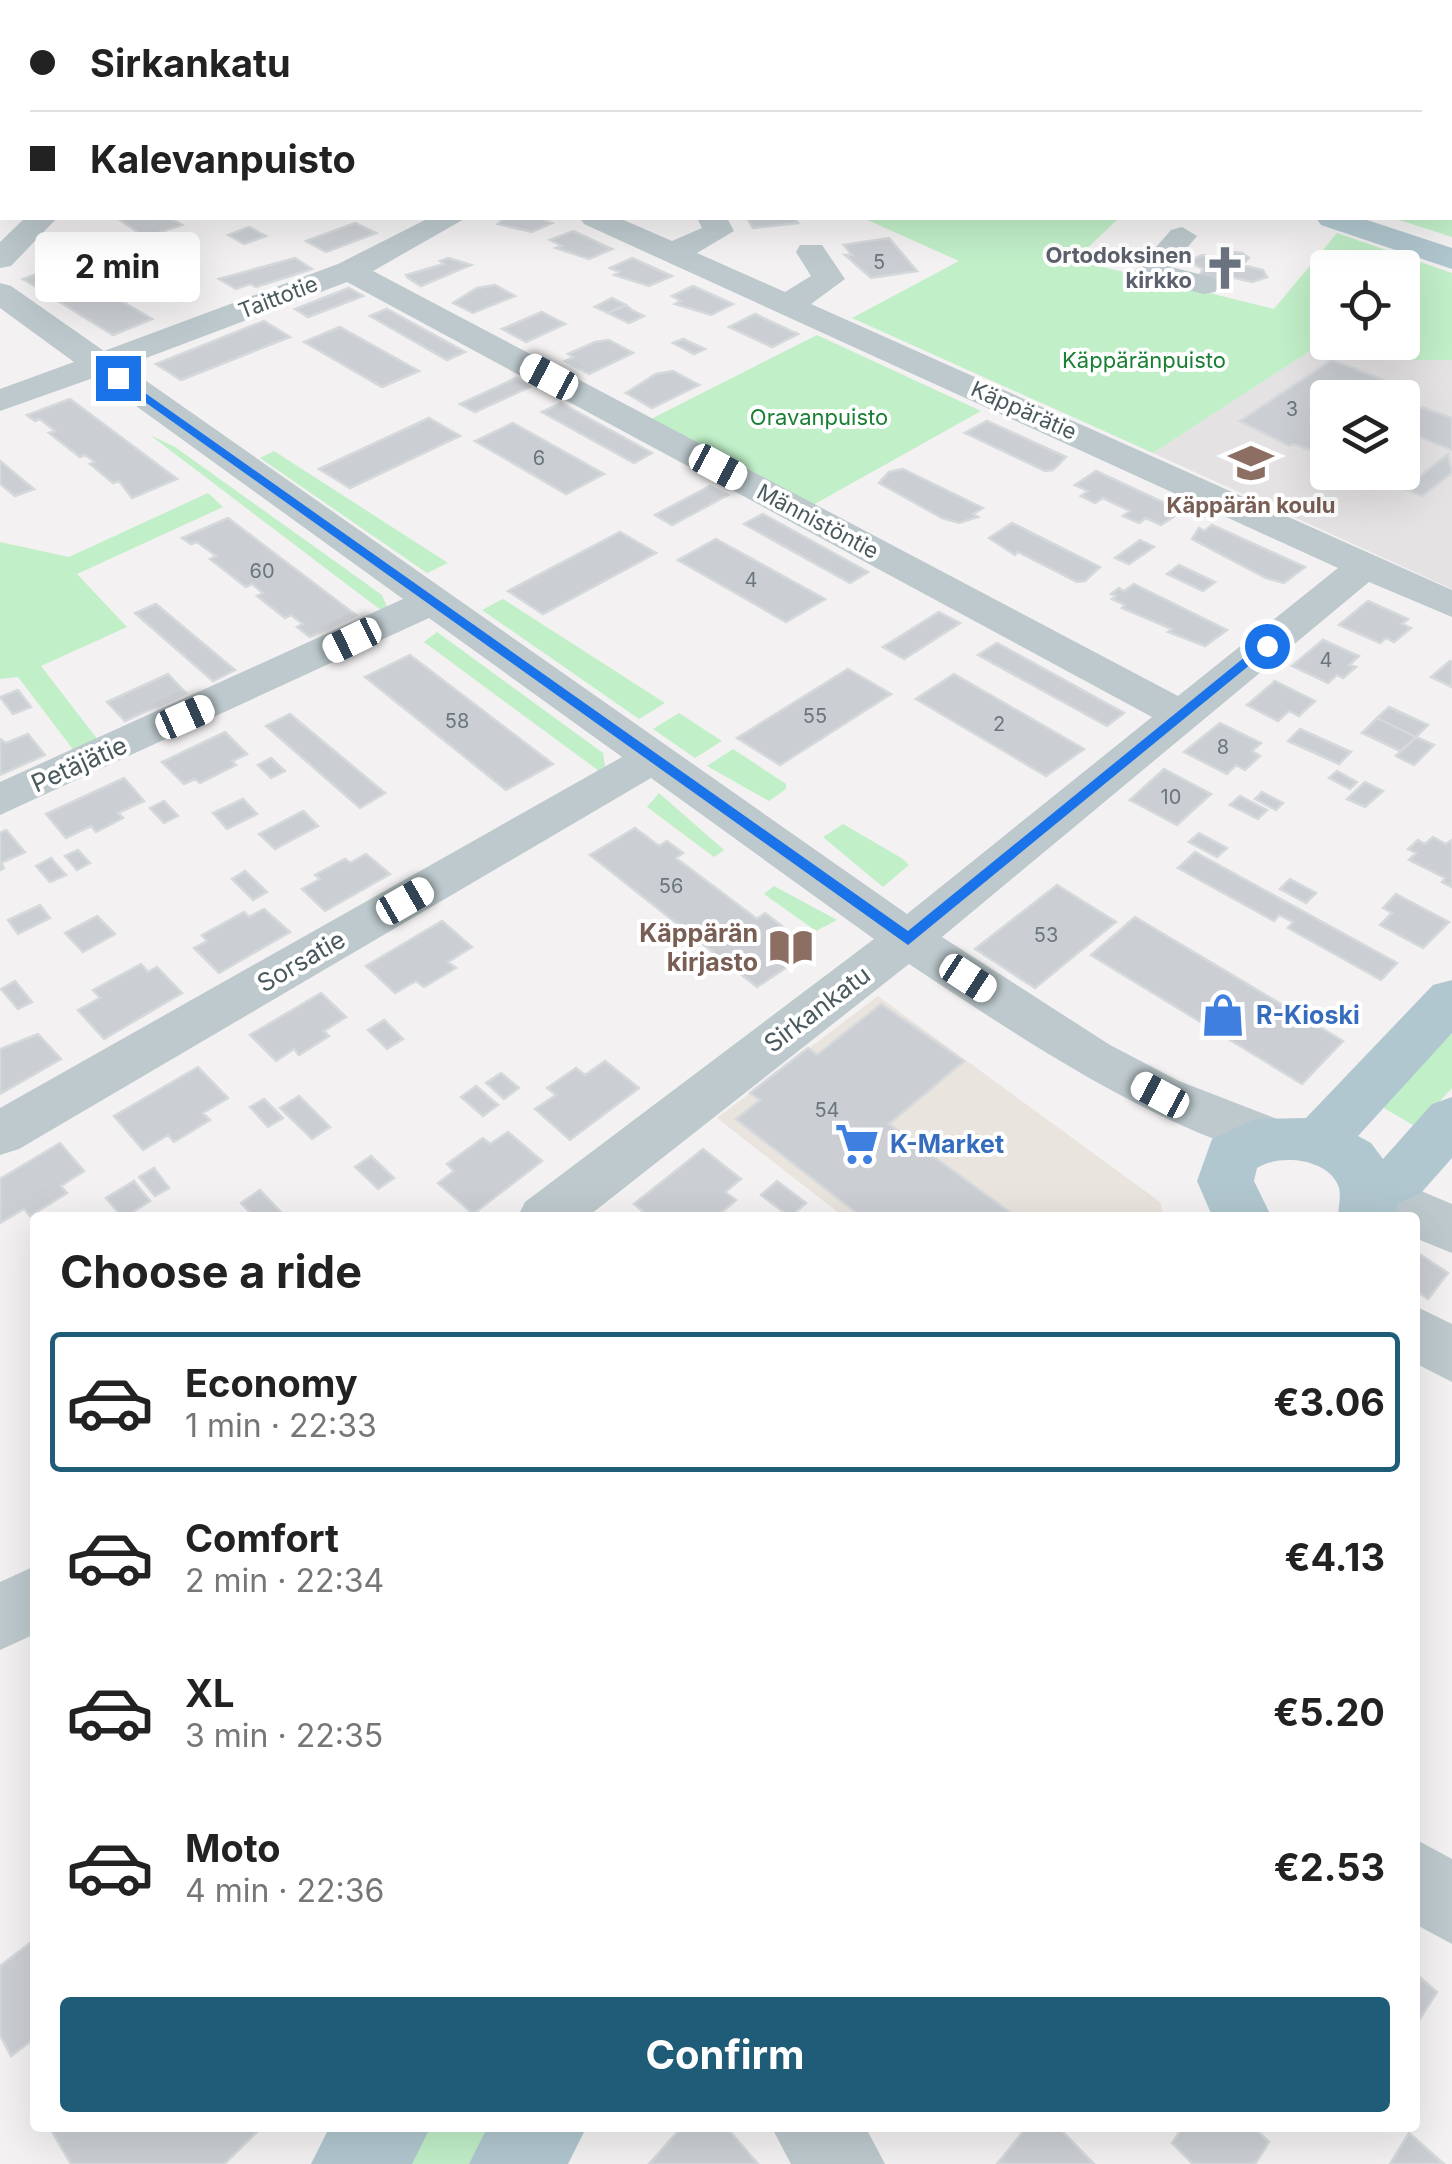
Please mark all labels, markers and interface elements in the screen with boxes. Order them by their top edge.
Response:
text: Sirkankatu [90,40,291,86]
text: Kalevanpuisto [90,136,356,182]
callout: 2 min [36,233,200,303]
place label: Ortodoksinen kirkko [1045,242,1192,293]
church icon: Ortodoksinen kirkko [1201,244,1249,292]
text: 2 min [75,247,160,286]
house number: 5 [873,250,885,274]
map controls [1310,250,1420,490]
button: locate [1310,250,1420,360]
street label: Taittotie [235,270,321,324]
park label: Käppäränpuisto [1062,347,1226,373]
car [515,350,583,404]
route end [96,356,141,401]
street label: Käppärätie [967,375,1081,445]
button: layers [1310,380,1420,490]
house number: 3 [1286,397,1298,421]
park label: Oravanpuisto [750,404,888,430]
school or university icon: Käppärän koulu [1227,439,1275,487]
car [684,440,752,494]
house number: 6 [533,446,545,470]
street label: Männistöntie [753,478,883,564]
place label: Käppärän koulu [1167,492,1335,518]
house number: 60 [249,559,275,583]
house number: 4 [745,568,757,592]
car [318,613,386,667]
route start [1245,624,1290,669]
house number: 4 [1320,648,1332,672]
car [151,691,219,743]
house number: 55 [803,704,827,728]
house number: 58 [445,709,469,733]
house number: 2 [993,712,1005,736]
street label: Petäjätie [26,730,132,798]
house number: 8 [1217,735,1229,759]
house number: 10 [1161,785,1181,809]
car [372,873,438,929]
house number: 56 [659,874,683,898]
place label: Käppärän kirjasto [639,918,758,977]
library icon: Käppärän kirjasto [767,923,815,971]
house number: 53 [1034,923,1058,947]
street label: Sorsatie [252,924,350,998]
car [935,949,1001,1007]
street label: Sirkankatu [758,959,876,1059]
shop icon: R-Kioski [1199,991,1247,1039]
place label: R-Kioski [1256,1000,1360,1030]
car [1126,1068,1194,1122]
house number: 54 [814,1098,840,1122]
supermarket icon: K-Market [833,1120,881,1168]
place label: K-Market [890,1129,1004,1159]
text: Choose a ride [60,1244,362,1299]
icon: car [65,1357,155,1447]
text: Economy [185,1360,358,1406]
text: €3.06 [1273,1379,1385,1425]
text: 1 min · 22:33 [185,1406,377,1445]
icon: car [65,1512,155,1602]
text: Comfort [185,1515,339,1561]
text: €4.13 [1284,1534,1385,1580]
text: 2 min · 22:34 [185,1561,384,1600]
icon: car [65,1667,155,1757]
text: XL [185,1670,235,1716]
text: €5.20 [1273,1689,1385,1735]
text: 3 min · 22:35 [185,1716,383,1755]
icon: car [65,1822,155,1912]
text: Moto [185,1825,281,1871]
text: €2.53 [1274,1844,1385,1890]
text: 4 min · 22:36 [185,1871,384,1910]
button: Confirm [60,1997,1390,2112]

